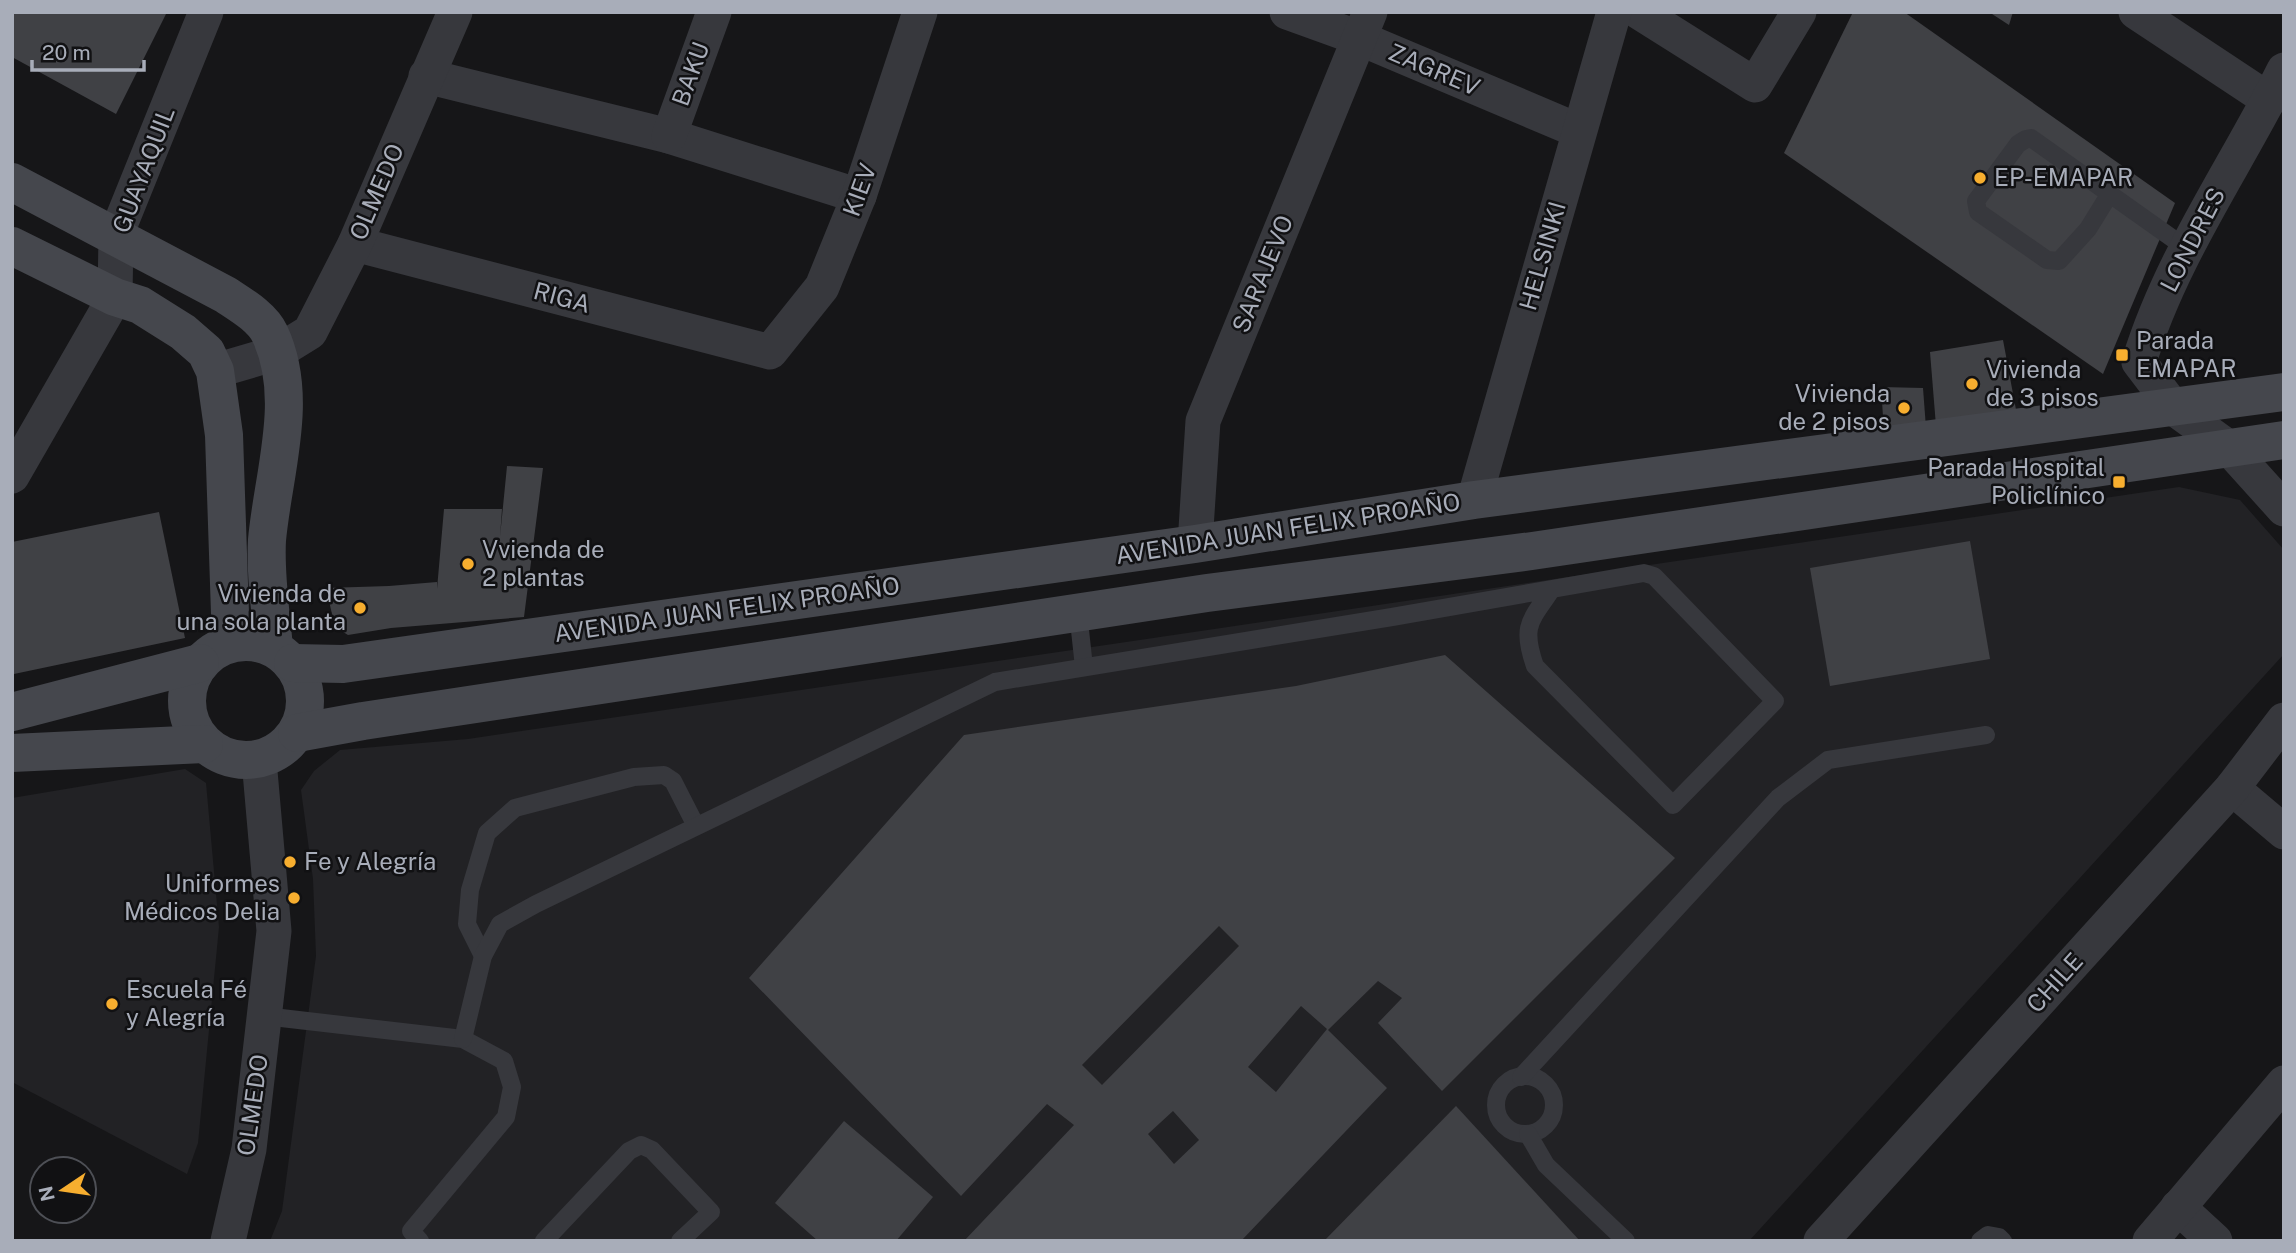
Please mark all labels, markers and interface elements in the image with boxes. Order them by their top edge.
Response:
scale bar [32,28,144,72]
street label: ZAGREV [1384,37,1484,101]
street label: BAKU [666,38,714,109]
text: 20 m [42,40,91,65]
street label: GUAYAQUIL [106,103,180,237]
street label: OLMEDO [343,139,409,244]
street label: KIEV [837,159,881,220]
place label: EP-EMAPAR [1994,163,2133,191]
marker: EP-EMAPAR [1972,170,1988,186]
street label: LONDRES [2154,183,2230,296]
street label: HELSINKI [1513,198,1571,313]
street label: SARAJEVO [1226,211,1298,336]
street label: RIGA [531,276,594,318]
place label: Parada EMAPAR [2136,326,2236,382]
marker: Parada EMAPAR [2114,347,2130,363]
place label: Vivienda de 3 pisos [1986,355,2099,411]
marker: Vivienda de 3 pisos [1964,376,1980,392]
place label: Vivienda de 2 pisos [1778,379,1890,435]
marker: Vivienda de 2 pisos [1896,400,1912,416]
place label: Parada Hospital Policlínico [1927,453,2105,509]
marker: Parada Hospital Policlínico [2111,474,2127,490]
street label: AVENIDA JUAN FELIX PROAÑO [1114,487,1462,569]
place label: Vvienda de 2 plantas [482,535,605,591]
marker: Vvienda de 2 plantas [460,556,476,572]
street label: AVENIDA JUAN FELIX PROAÑO [552,571,901,647]
place label: Vivienda de una sola planta [176,579,346,635]
marker: Vivienda de una sola planta [352,600,368,616]
place label: Fe y Alegría [304,847,436,875]
marker: Fe y Alegría [282,854,298,870]
place label: Uniformes Médicos Delia [124,869,280,925]
marker: Uniformes Médicos Delia [286,890,302,906]
street label: CHILE [2020,947,2088,1018]
place label: Escuela Fé y Alegría [126,975,247,1031]
marker: Escuela Fé y Alegría [104,996,120,1012]
street label: OLMEDO [231,1052,273,1157]
north arrow [28,1155,98,1225]
text: N [34,1184,59,1204]

